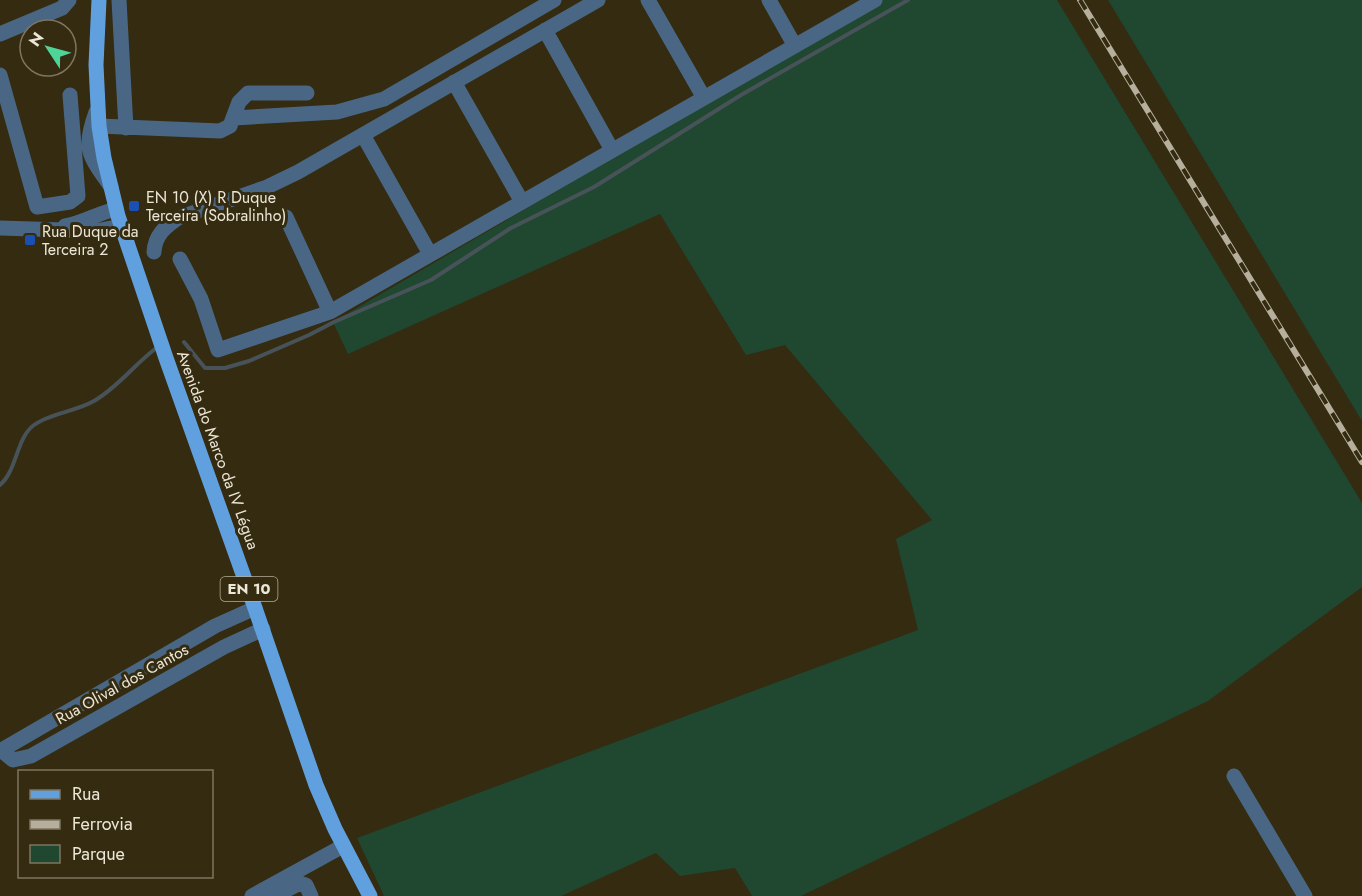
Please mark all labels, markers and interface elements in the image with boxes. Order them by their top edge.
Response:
north arrow [18,18,78,78]
text: N [23,28,49,51]
place label: EN 10 (X) R Duque Terceira (Sobralinho) [146,186,286,227]
marker: EN 10 (X) R Duque Terceira (Sobralinho) [127,199,141,213]
place label: Rua Duque da Terceira 2 [42,220,139,261]
marker: Rua Duque da Terceira 2 [23,233,37,247]
street label: Avenida do Marco da IV Légua [171,347,265,553]
road number: EN 10 [220,577,278,601]
street label: Rua Olival dos Cantos [51,638,193,730]
legend [18,770,213,878]
text: Rua [72,781,100,807]
text: Ferrovia [72,811,133,837]
text: Parque [72,841,125,867]

